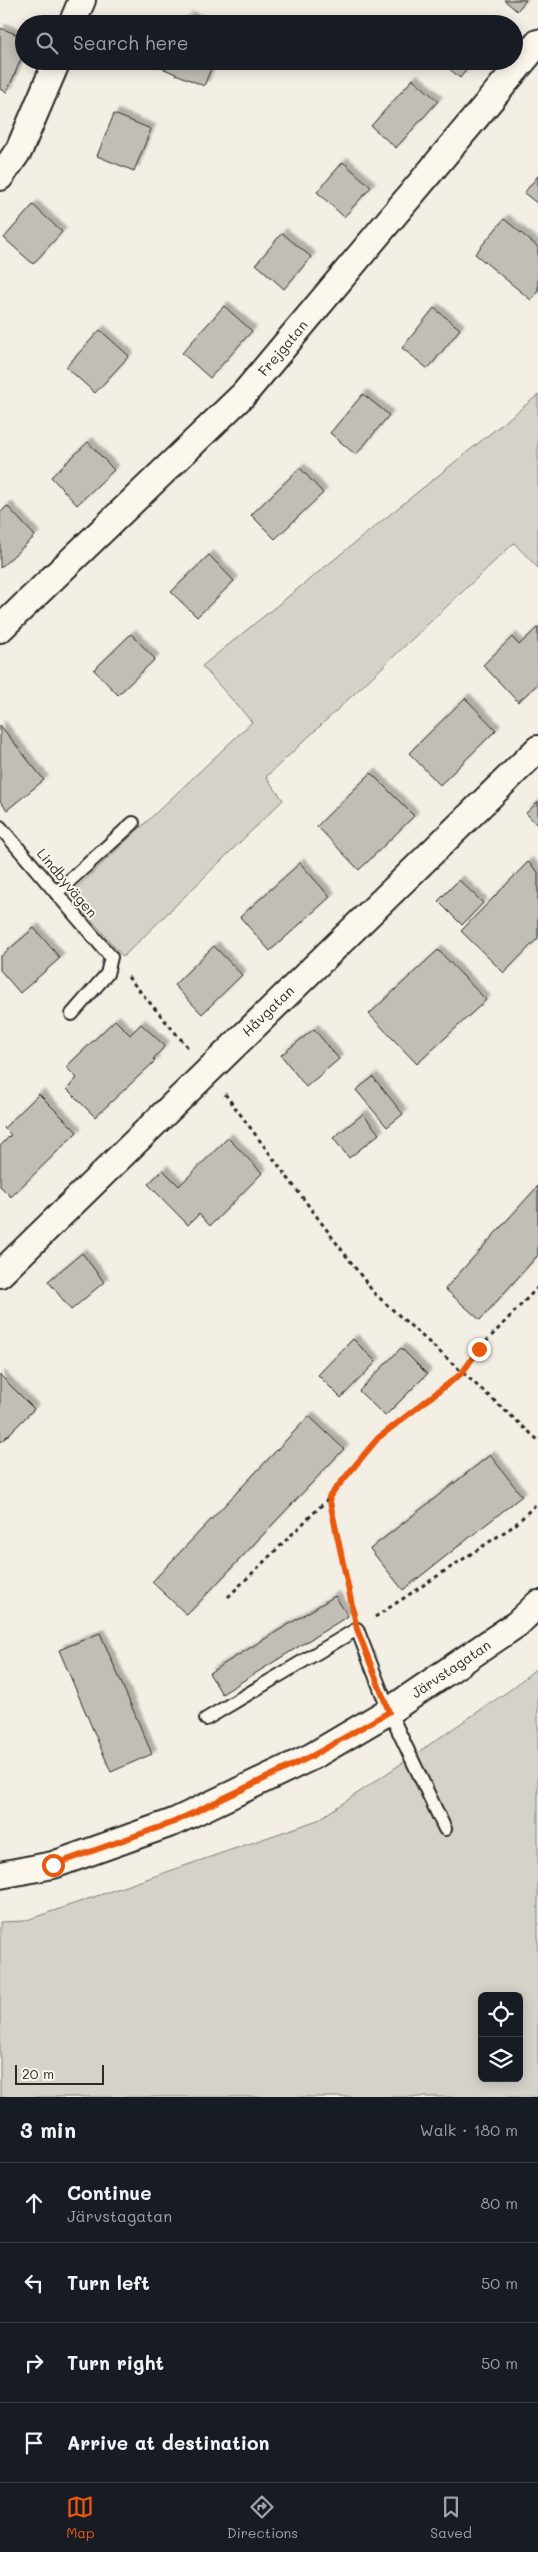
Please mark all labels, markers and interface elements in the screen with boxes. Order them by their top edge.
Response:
search box [15,15,523,70]
icon: search [33,29,61,57]
text: Search here [73,30,189,55]
street label: Frejgatan [254,316,312,380]
street label: Lindbyvägen [33,844,102,921]
street label: Håvgatan [237,981,298,1040]
route end [468,1338,491,1361]
street label: Järvstagatan [407,1635,494,1702]
route start [42,1854,65,1877]
map controls [478,1992,523,2082]
button: locate [478,1992,523,2037]
button: layers [478,2037,523,2082]
scale bar [15,2062,104,2085]
text: 20 m [22,2064,54,2083]
text: 3 min [20,2116,76,2143]
text: Walk · 180 m [420,2119,518,2140]
text: Continue [67,2180,152,2205]
icon: ahead [20,2189,48,2217]
text: 80 m [481,2192,518,2213]
text: Järvstagatan [67,2205,172,2226]
icon: left [20,2269,48,2297]
text: Turn left [67,2270,150,2295]
text: 50 m [481,2272,518,2293]
icon: right [20,2349,48,2377]
text: Turn right [67,2350,164,2375]
text: 50 m [481,2352,518,2373]
icon: arrive [20,2429,48,2457]
text: Arrive at destination [67,2430,270,2455]
tab: Map [66,2493,95,2542]
tab: Directions [227,2493,298,2542]
tab: Saved [430,2493,472,2542]

